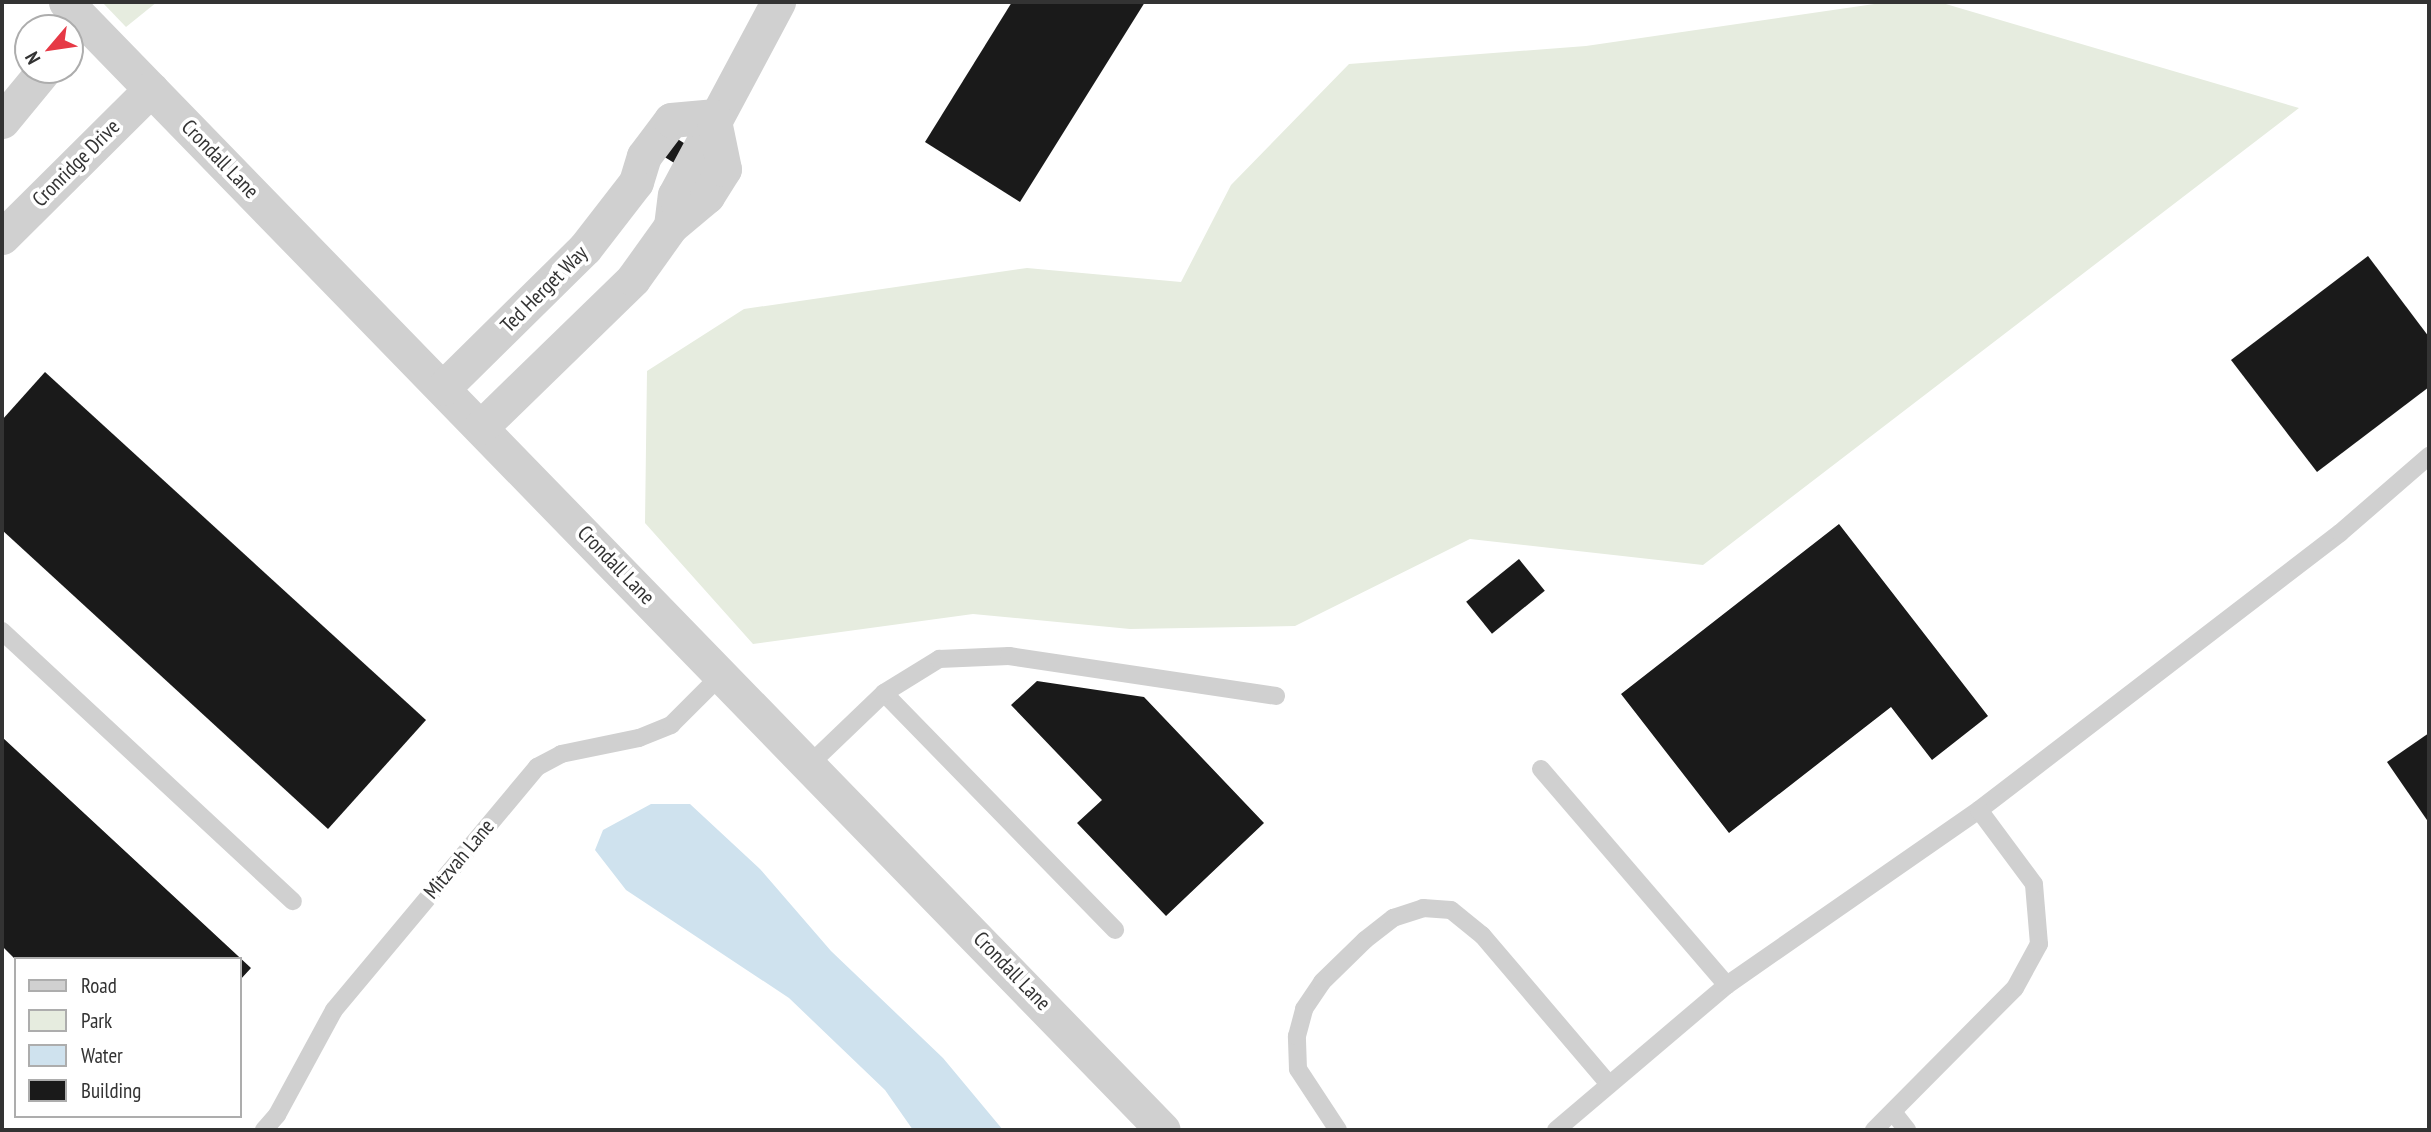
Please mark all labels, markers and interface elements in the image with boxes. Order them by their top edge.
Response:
north arrow [14,14,84,84]
text: N [19,48,45,69]
street label: Cronridge Drive [27,114,125,212]
street label: Crondall Lane [176,114,264,204]
street label: Ted Herget Way [495,240,593,338]
street label: Crondall Lane [572,520,660,610]
street label: Mitzvah Lane [418,814,500,904]
street label: Crondall Lane [968,926,1056,1016]
legend [14,957,242,1118]
text: Road [81,972,117,999]
text: Park [81,1007,112,1034]
text: Water [81,1042,123,1069]
text: Building [81,1077,141,1104]

